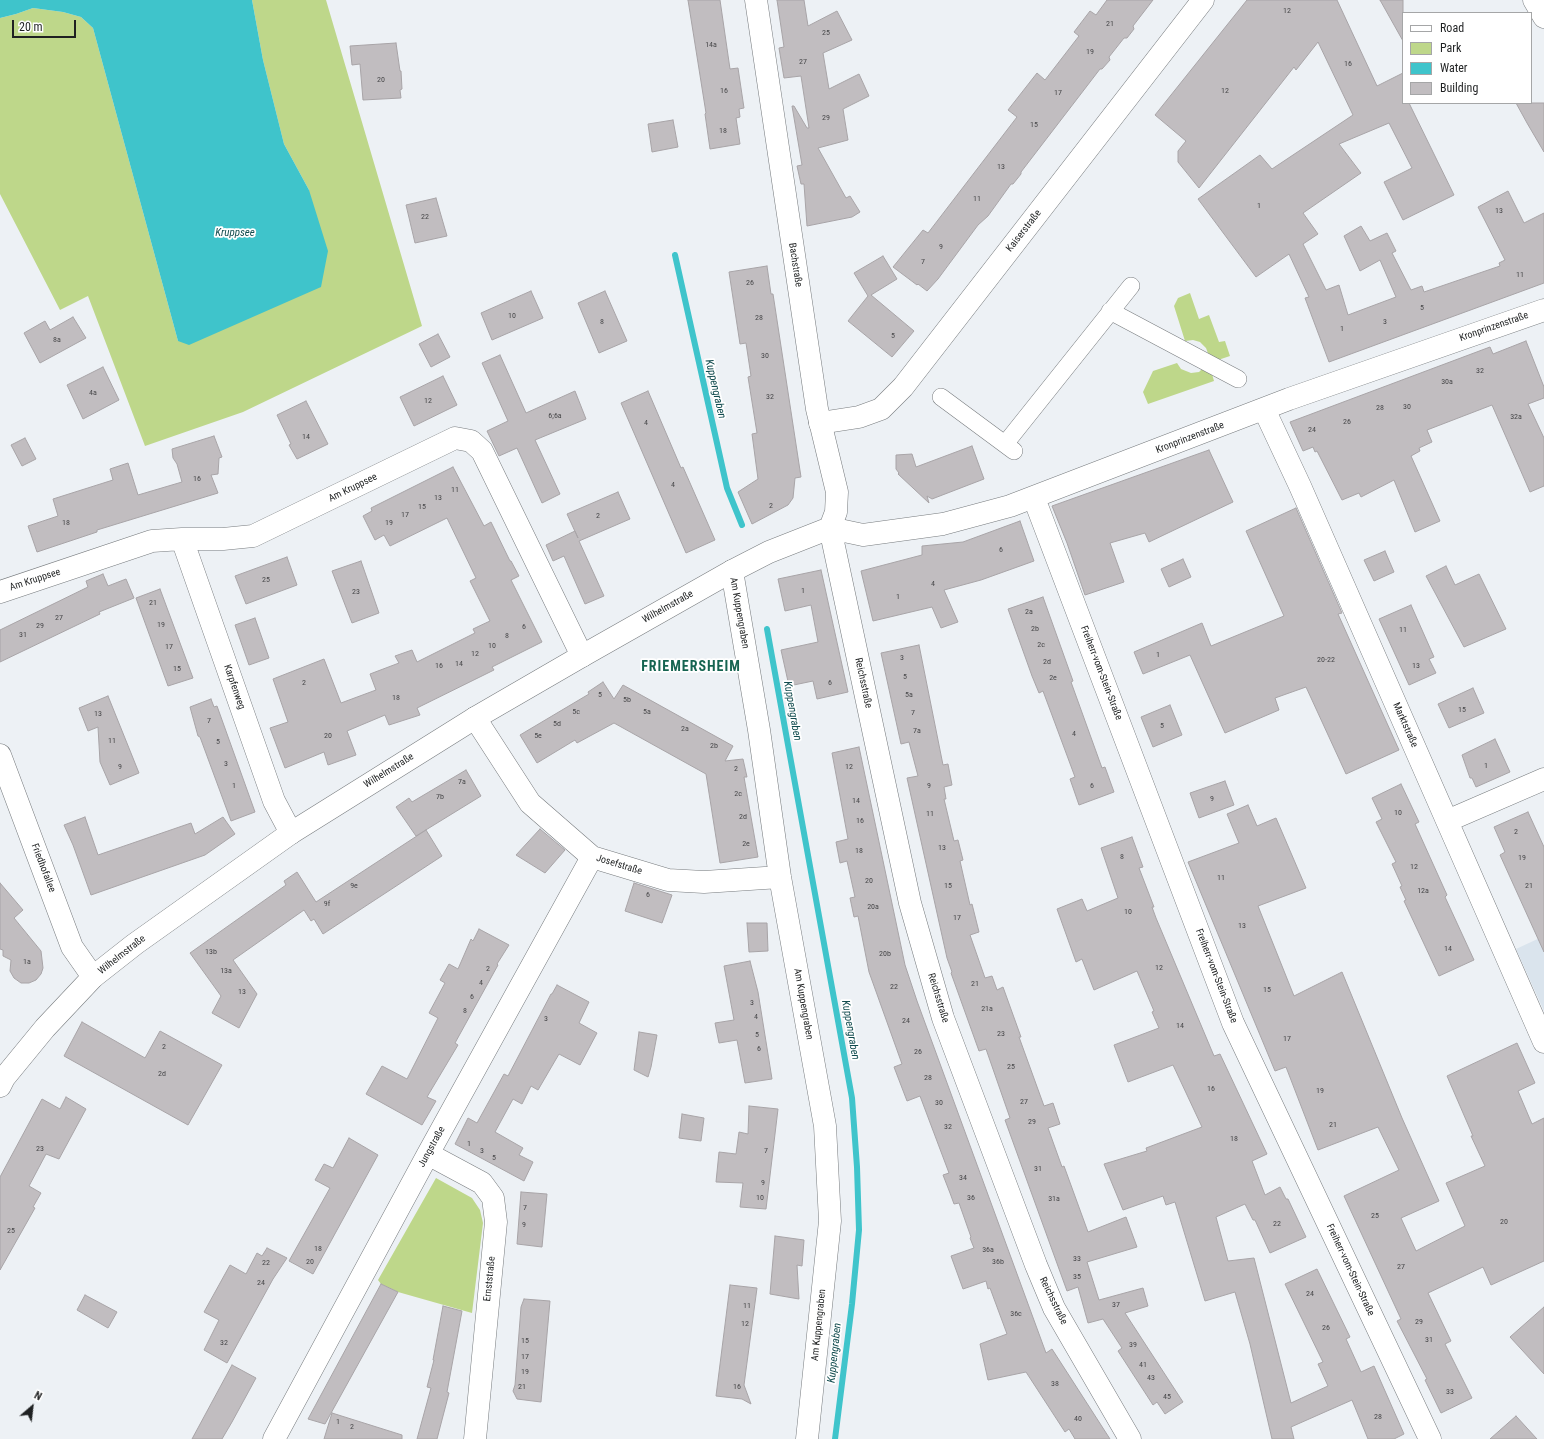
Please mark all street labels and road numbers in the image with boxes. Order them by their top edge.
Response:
street label: Kaiserstraße [1004,208,1044,254]
street label: Bachstraße [786,242,804,288]
street label: Kronprinzenstraße [1458,310,1530,344]
street label: Kronprinzenstraße [1154,419,1226,457]
street label: Am Kruppsee [327,471,379,505]
street label: Am Kruppsee [8,566,62,594]
street label: Am Kuppengraben [727,576,751,650]
street label: Wilhelmstraße [640,588,696,626]
street label: Freiherr-vom-Stein-Straße [1077,624,1125,722]
street label: Reichsstraße [852,657,874,709]
street label: Karpfenweg [221,663,247,711]
street label: Marktstraße [1390,701,1420,749]
street label: Wilhelmstraße [362,751,416,791]
street label: Friedhofallee [28,842,58,894]
street label: Josefstraße [595,852,643,878]
street label: Freiherr-vom-Stein-Straße [1192,927,1240,1025]
street label: Wilhelmstraße [96,933,148,977]
street label: Am Kuppengraben [791,967,815,1041]
street label: Reichsstraße [925,972,951,1024]
street label: Jungstraße [416,1125,448,1169]
street label: Freiherr-vom-Stein-Straße [1323,1222,1377,1318]
street label: Ernststraße [482,1256,498,1302]
street label: Reichsstraße [1036,1275,1070,1327]
street label: Am Kuppengraben [809,1288,829,1362]

